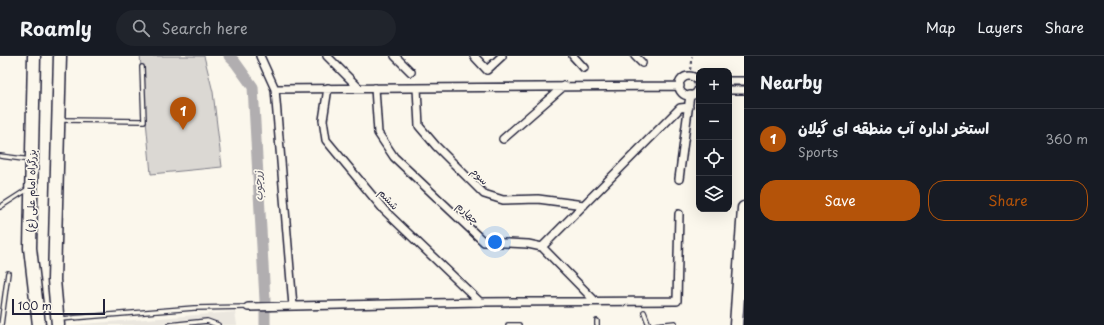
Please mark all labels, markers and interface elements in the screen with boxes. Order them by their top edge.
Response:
search box [116,10,396,46]
text: Roamly [20,14,92,42]
text: Search here [162,16,248,39]
icon: search [130,17,152,39]
text: Map [926,17,956,38]
text: Layers [978,17,1023,38]
text: Share [1045,17,1084,38]
map controls [696,68,732,212]
button: + [696,68,732,104]
text: Nearby [760,69,822,95]
pin: 1 [170,97,196,130]
button: − [696,104,732,140]
text: استخر اداره آب منطقه ای گیلان [798,116,989,139]
text: 1 [770,129,776,148]
text: 360 m [1045,129,1088,148]
button: locate [696,140,732,176]
text: Sports [798,142,838,161]
street label: بزرگراه امام علی (ع) [22,149,40,233]
street label: سوم [468,164,493,189]
water label: زرجوب [248,170,267,201]
button: layers [696,176,732,212]
button: Save [760,180,920,221]
button: Share [928,180,1088,221]
street label: ششم [375,185,403,213]
street label: چهارم [453,198,483,228]
your location [485,232,505,252]
scale bar [12,297,105,316]
text: 100 m [18,297,52,314]

